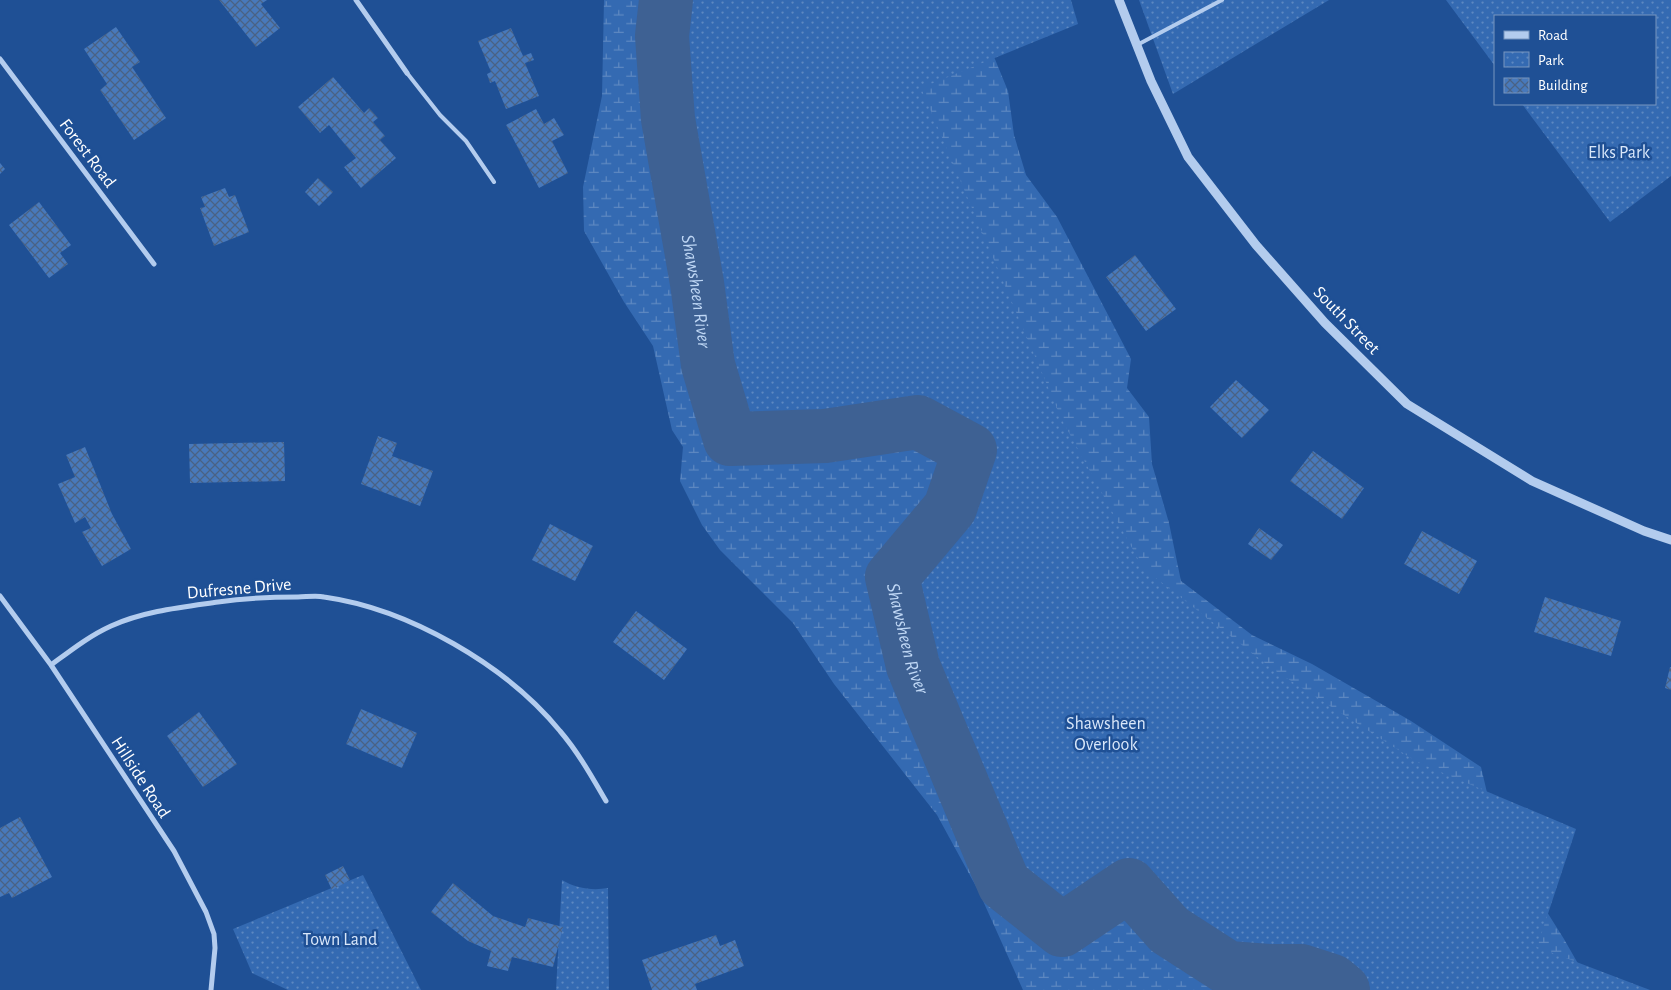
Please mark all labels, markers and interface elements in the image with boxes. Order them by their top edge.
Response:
legend [1494,15,1656,105]
text: Road [1538,28,1568,43]
text: Park [1538,53,1564,68]
text: Building [1538,78,1588,93]
street label: Forest Road [56,116,119,191]
park label: Elks Park [1588,144,1651,162]
water label: Shawsheen River [678,233,714,350]
street label: South Street [1310,283,1383,358]
street label: Dufresne Drive [186,575,292,603]
water label: Shawsheen River [883,581,932,698]
park label: Shawsheen Overlook [1066,715,1146,754]
street label: Hillside Road [107,734,173,821]
park label: Town Land [303,931,377,949]

